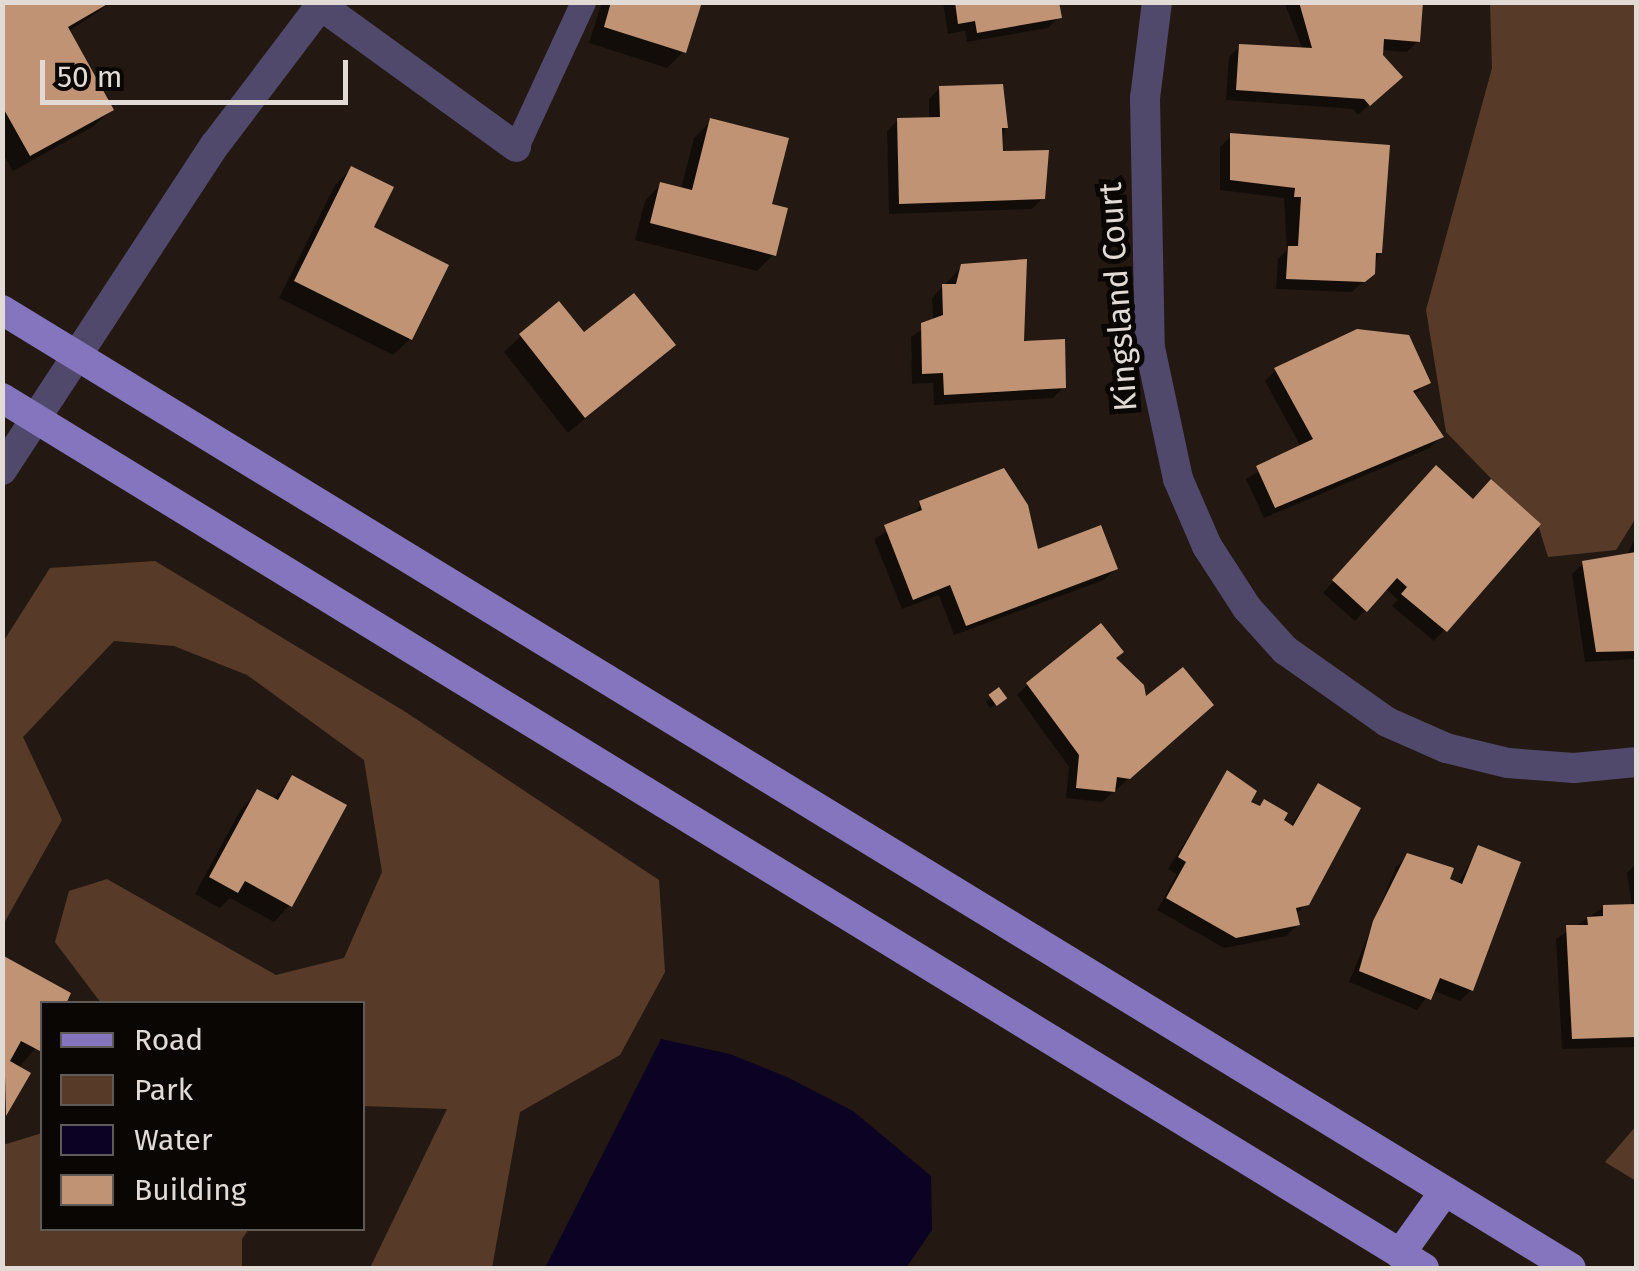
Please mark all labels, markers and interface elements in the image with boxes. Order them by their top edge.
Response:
scale bar [45,40,352,102]
text: 50 m [57,59,122,95]
street label: Kingsland Court [1091,181,1145,413]
legend [40,1001,365,1231]
text: Road [134,1022,203,1058]
text: Park [134,1072,193,1108]
text: Water [134,1122,213,1158]
text: Building [134,1172,246,1208]

